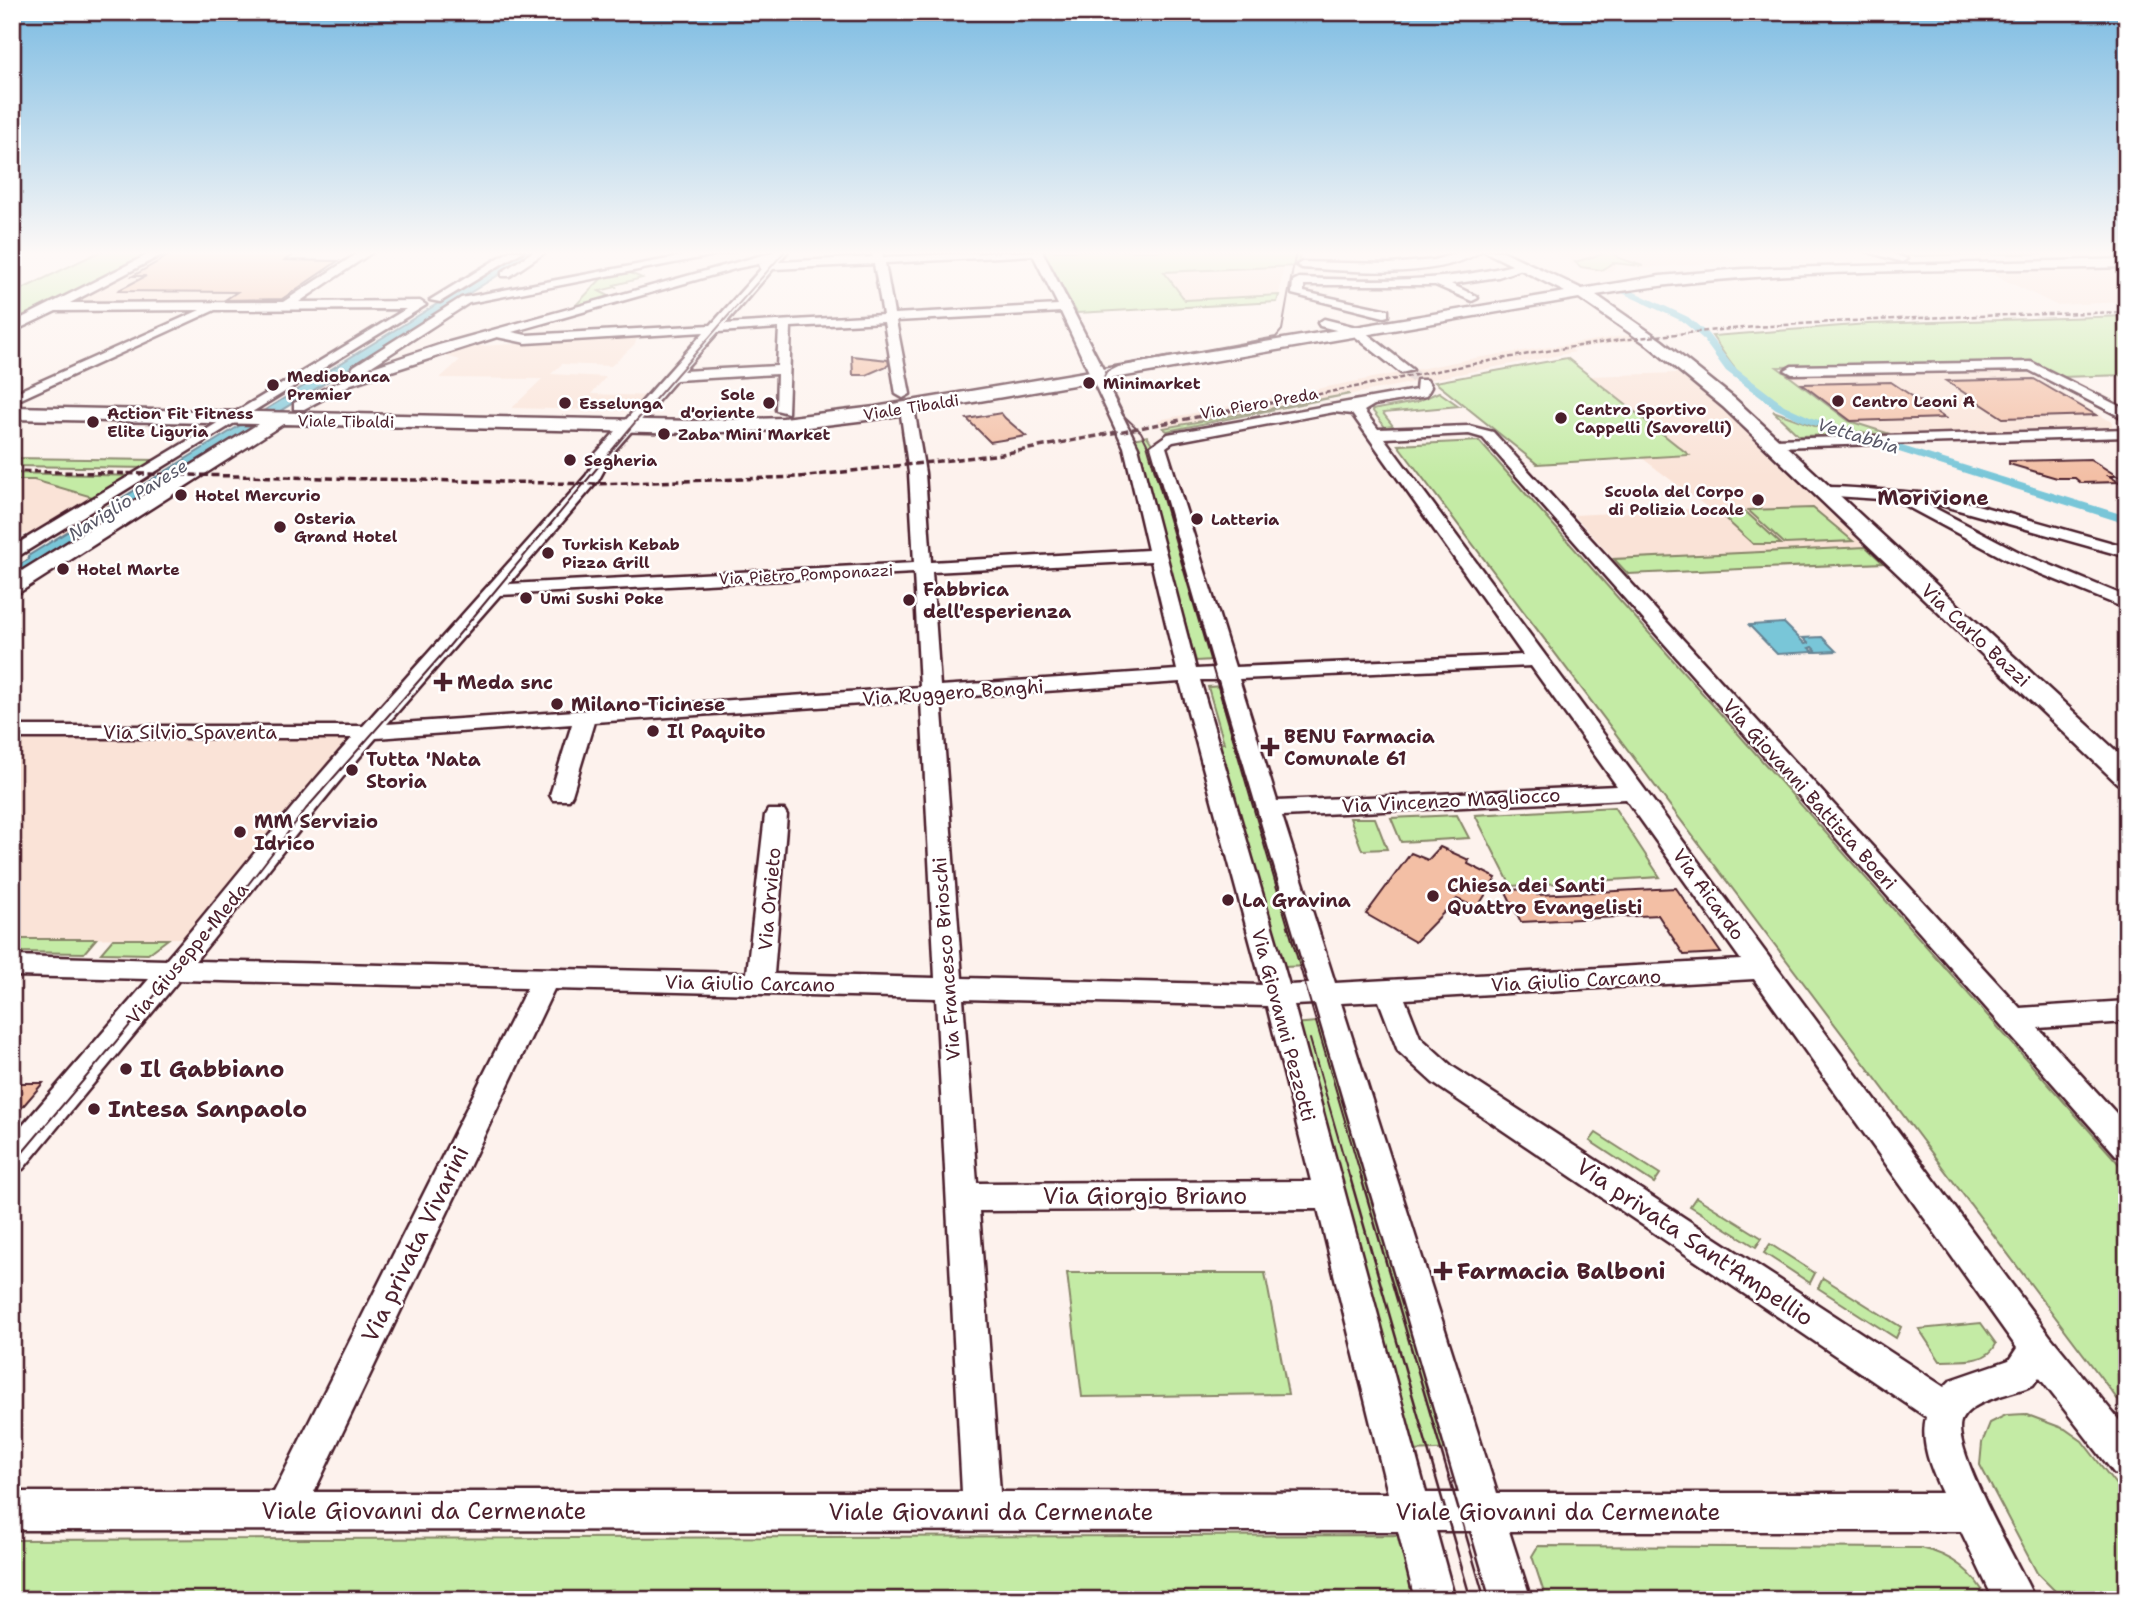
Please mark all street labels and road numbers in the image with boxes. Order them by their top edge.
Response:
street label: Via Piero Preda [1199,383,1320,424]
street label: Viale Tibaldi [862,390,960,425]
street label: Viale Tibaldi [298,410,394,433]
street label: Via Pietro Pomponazzi [718,559,894,590]
street label: Via Carlo Bazzi [1916,578,2036,693]
street label: Via Ruggero Bonghi [861,674,1045,711]
street label: Via Giovanni Battista Boeri [1717,694,1902,895]
street label: Via Silvio Spaventa [103,720,277,745]
street label: Via Vincenzo Magliocco [1341,782,1561,819]
street label: Via Aicardo [1667,844,1750,945]
street label: Via Orvieto [753,846,786,952]
street label: Via Francesco Brioschi [927,856,966,1062]
street label: Via Giuseppe Meda [121,877,254,1029]
street label: Via Giovanni Pezzotti [1246,926,1321,1124]
street label: Via Giulio Carcano [1490,964,1662,997]
street label: Via Giulio Carcano [665,970,835,997]
street label: Via privata Vivarini [354,1141,476,1347]
street label: Via privata Sant'Ampellio [1571,1151,1819,1333]
street label: Via Giorgio Briano [1043,1181,1247,1211]
street label: Viale Giovanni da Cermenate [261,1496,587,1526]
street label: Viale Giovanni da Cermenate [828,1497,1154,1527]
street label: Viale Giovanni da Cermenate [1395,1497,1721,1527]

